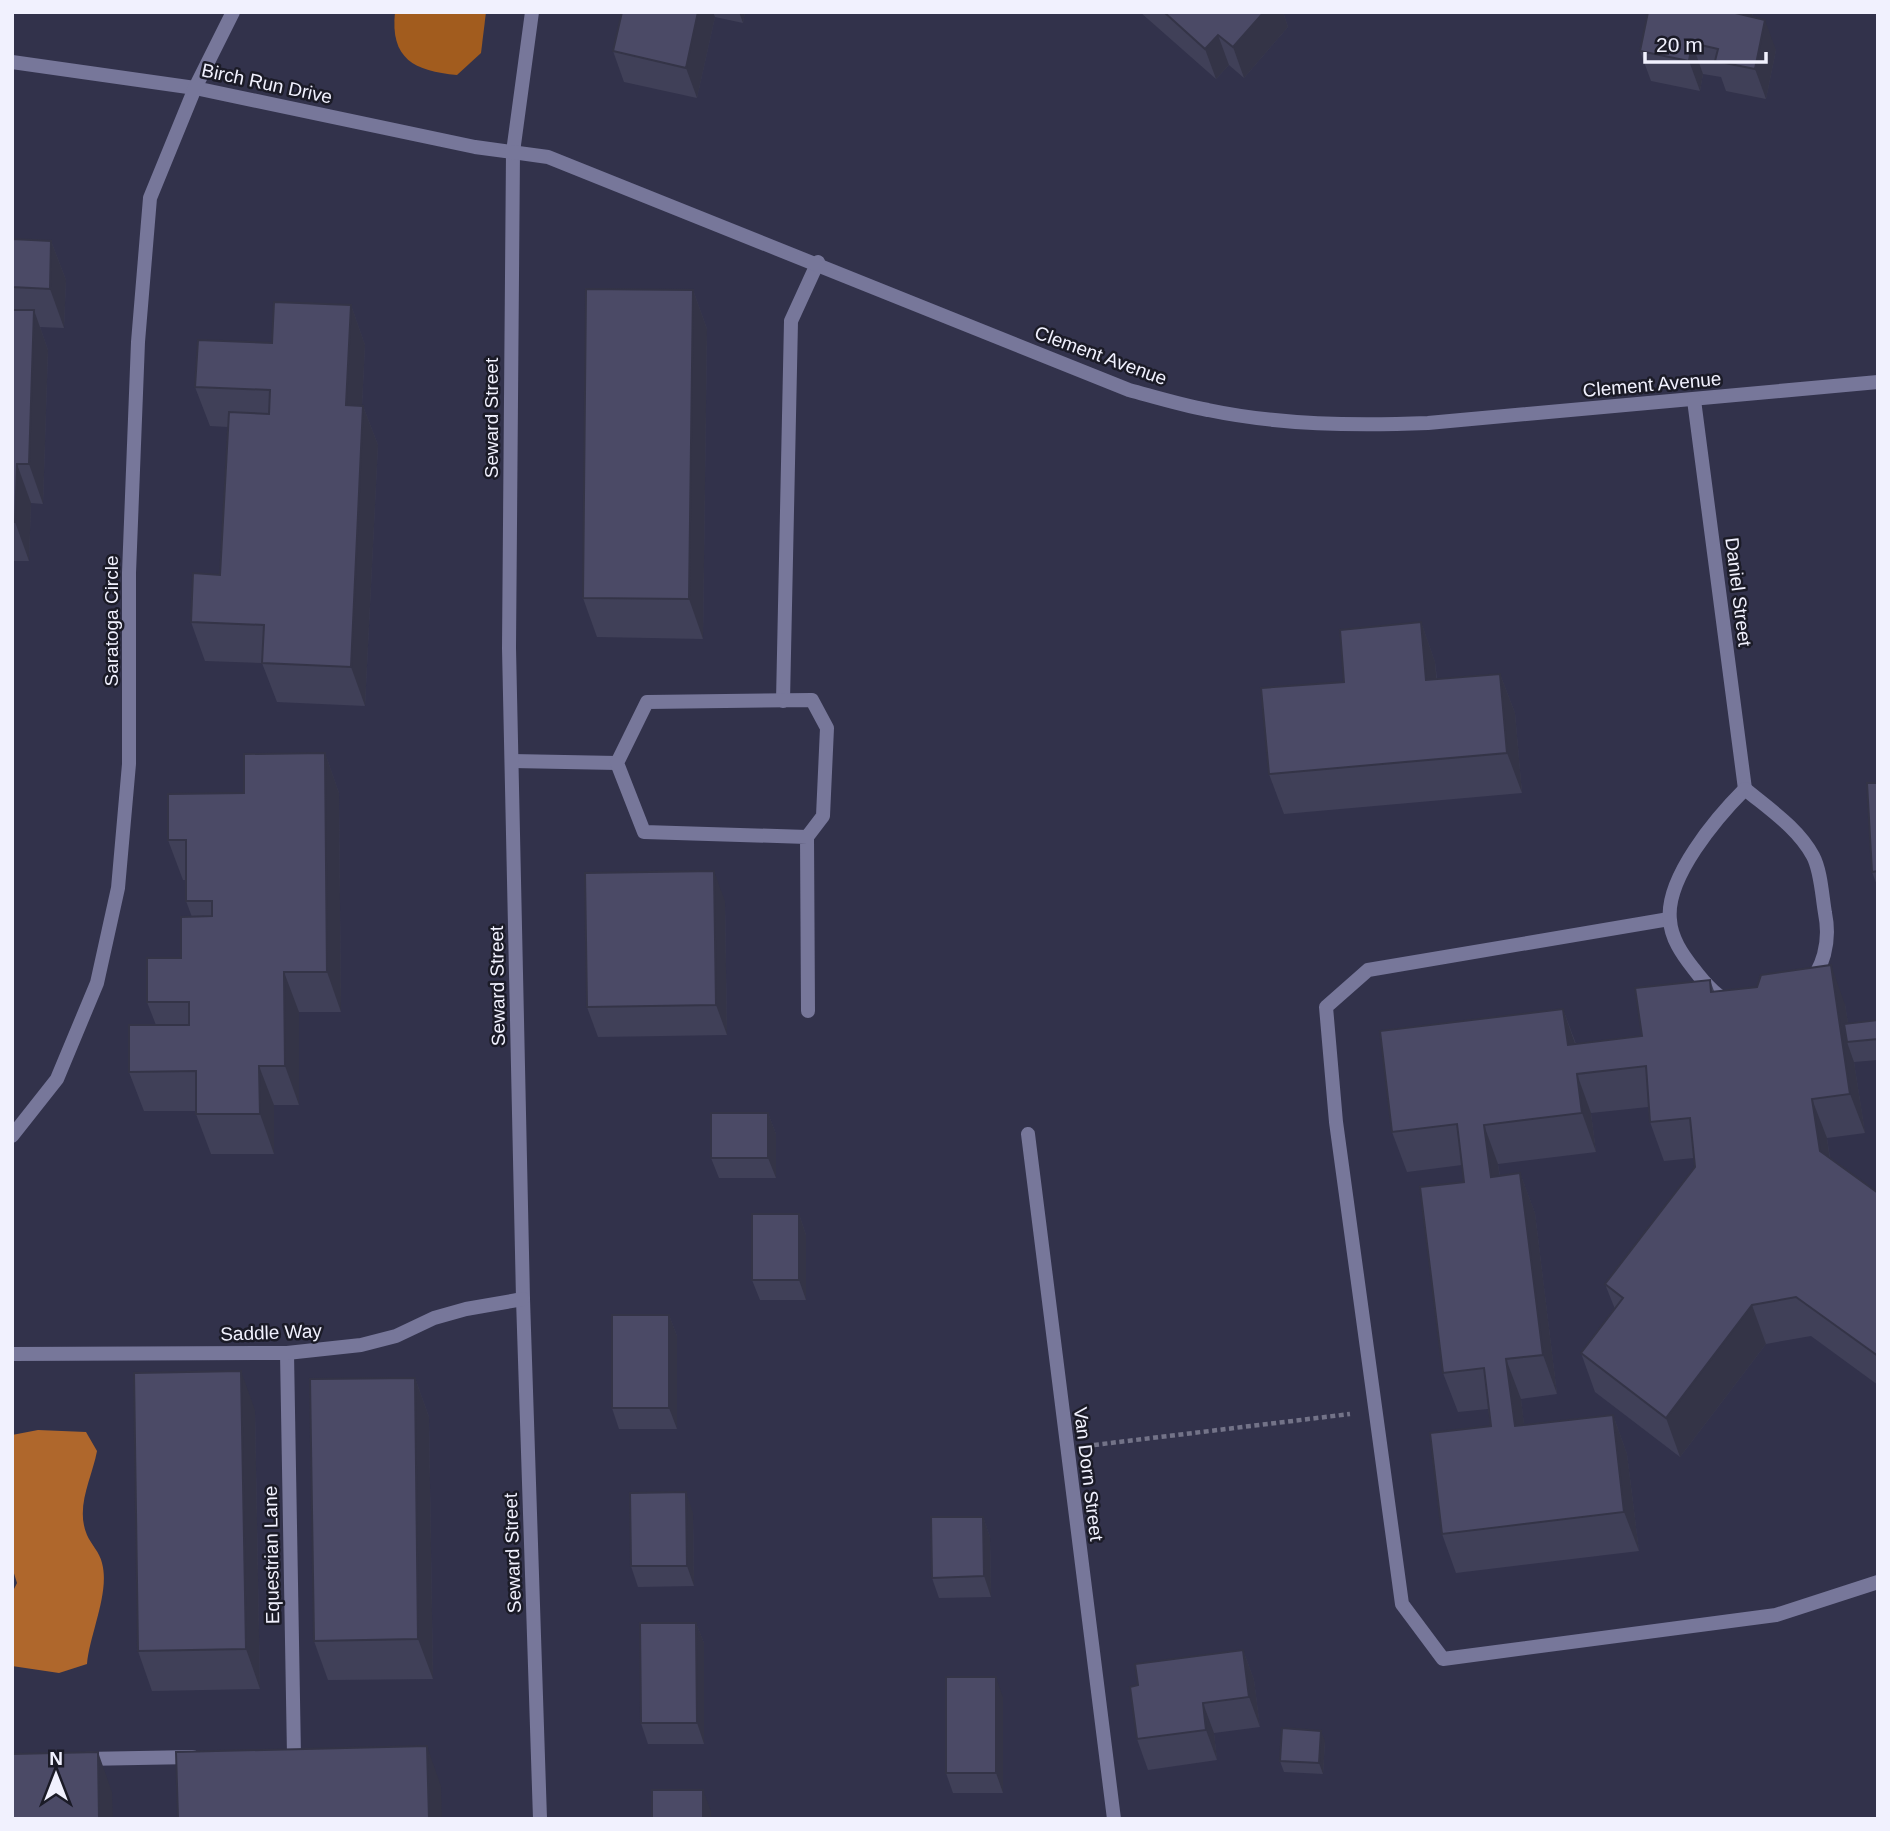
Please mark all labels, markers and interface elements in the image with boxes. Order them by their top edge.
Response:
scale bar [1645,21,1766,65]
text: 20 m [1656,33,1703,56]
street label: Birch Run Drive [200,59,334,108]
street label: Clement Avenue [1032,322,1170,389]
street label: Seward Street [481,357,502,478]
street label: Clement Avenue [1582,368,1722,401]
street label: Daniel Street [1721,536,1756,649]
street label: Saratoga Circle [101,556,122,686]
street label: Seward Street [486,925,509,1046]
street label: Saddle Way [220,1320,323,1345]
street label: Van Dorn Street [1070,1406,1107,1543]
street label: Equestrian Lane [260,1486,283,1624]
street label: Seward Street [500,1492,525,1614]
north arrow [21,1740,91,1810]
text: N [49,1748,63,1769]

